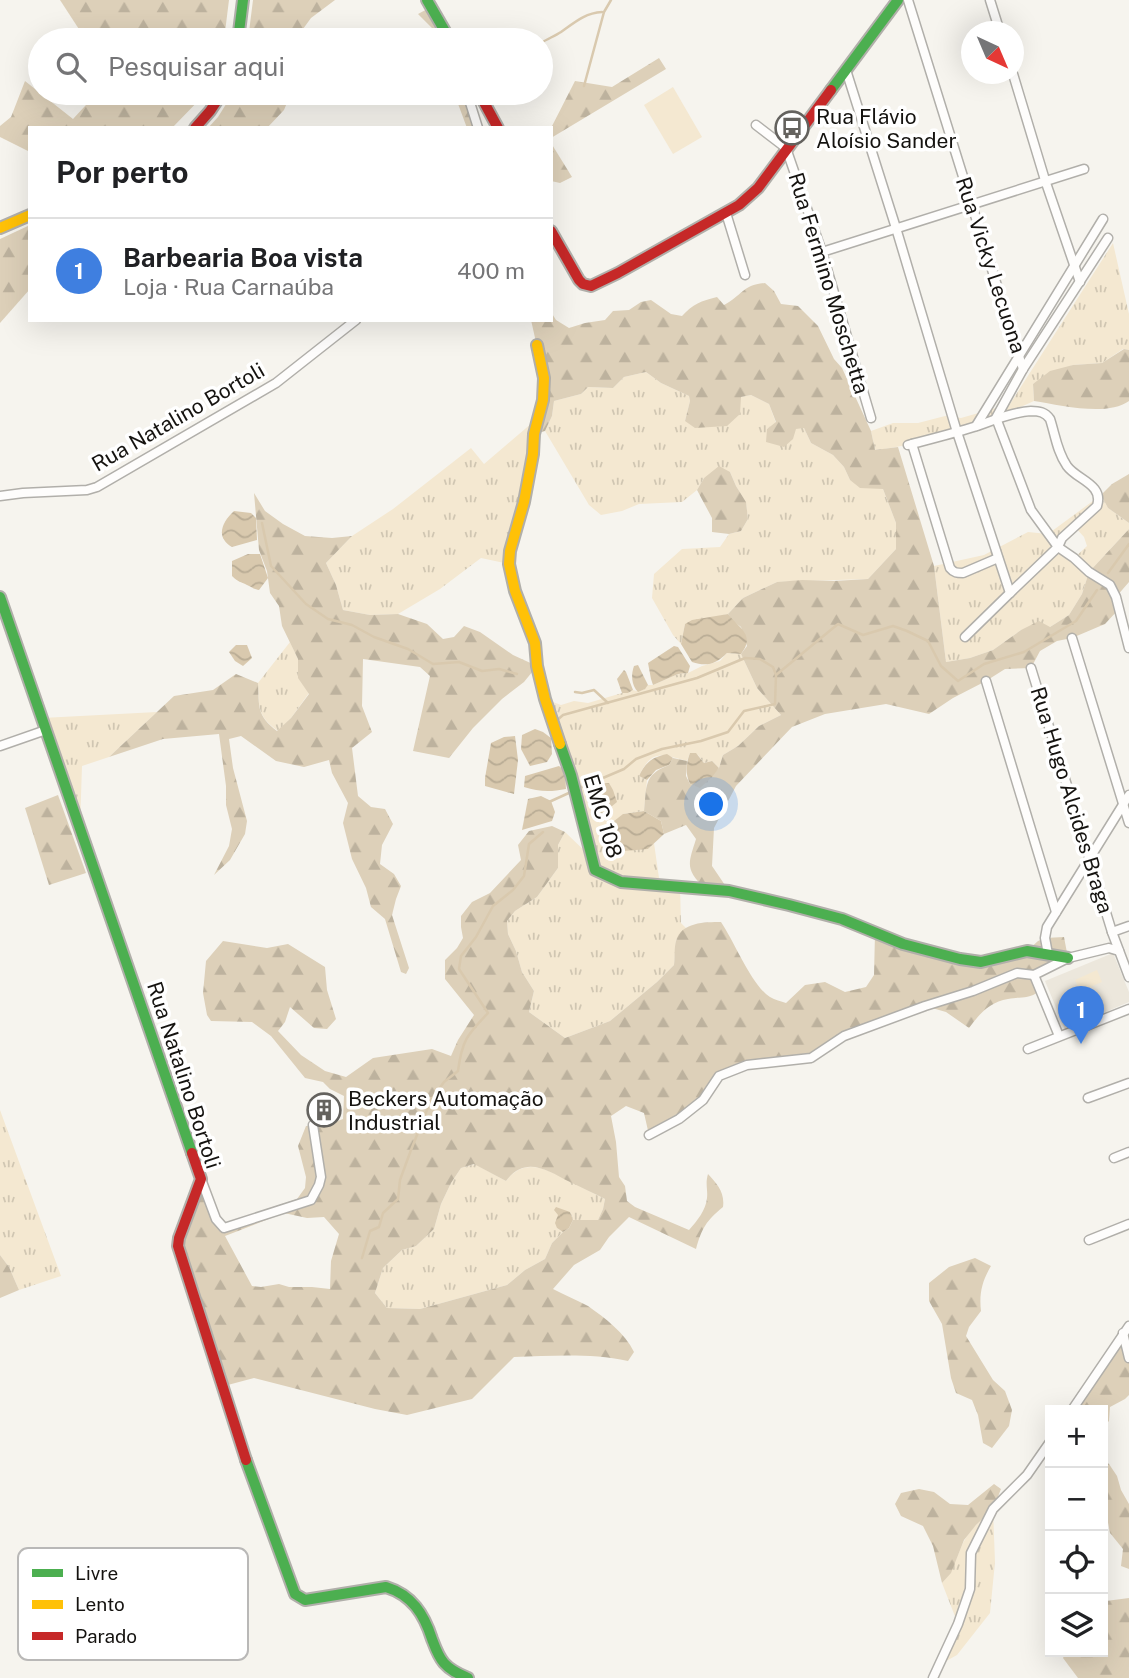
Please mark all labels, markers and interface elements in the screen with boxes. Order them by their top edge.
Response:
north arrow [961,21,1024,84]
search box [28,28,553,105]
icon: search [52,48,90,86]
text: Pesquisar aqui [108,51,285,82]
place label: Rua Flávio Aloísio Sander [816,104,957,153]
bus stop icon: Rua Flávio Aloísio Sander [773,109,811,147]
text: Por perto [56,154,188,190]
street label: Rua Fermino Moschetta [783,169,875,397]
street label: Rua Vicky Lecuona [951,174,1031,356]
text: Barbearia Boa vista [123,242,363,273]
text: 1 [74,257,84,284]
text: 400 m [457,257,525,284]
text: Loja · Rua Carnaúba [123,273,334,300]
street label: Rua Natalino Bortoli [87,357,269,477]
street label: Rua Hugo Alcides Braga [1026,684,1118,916]
street label: EMC 108 [578,771,628,861]
your location [694,787,728,821]
street label: Rua Natalino Bortoli [142,978,226,1172]
pin: 1 [1058,986,1104,1044]
place label: Beckers Automação Industrial [348,1086,544,1135]
building icon: Beckers Automação Industrial [305,1091,343,1129]
map controls [1045,1405,1108,1657]
button: + [1045,1405,1108,1468]
button: − [1045,1468,1108,1531]
button: locate [1045,1531,1108,1594]
legend [18,1548,248,1660]
text: Livre [75,1562,118,1584]
text: Lento [75,1593,125,1615]
button: layers [1045,1594,1108,1657]
text: Parado [75,1625,137,1647]

